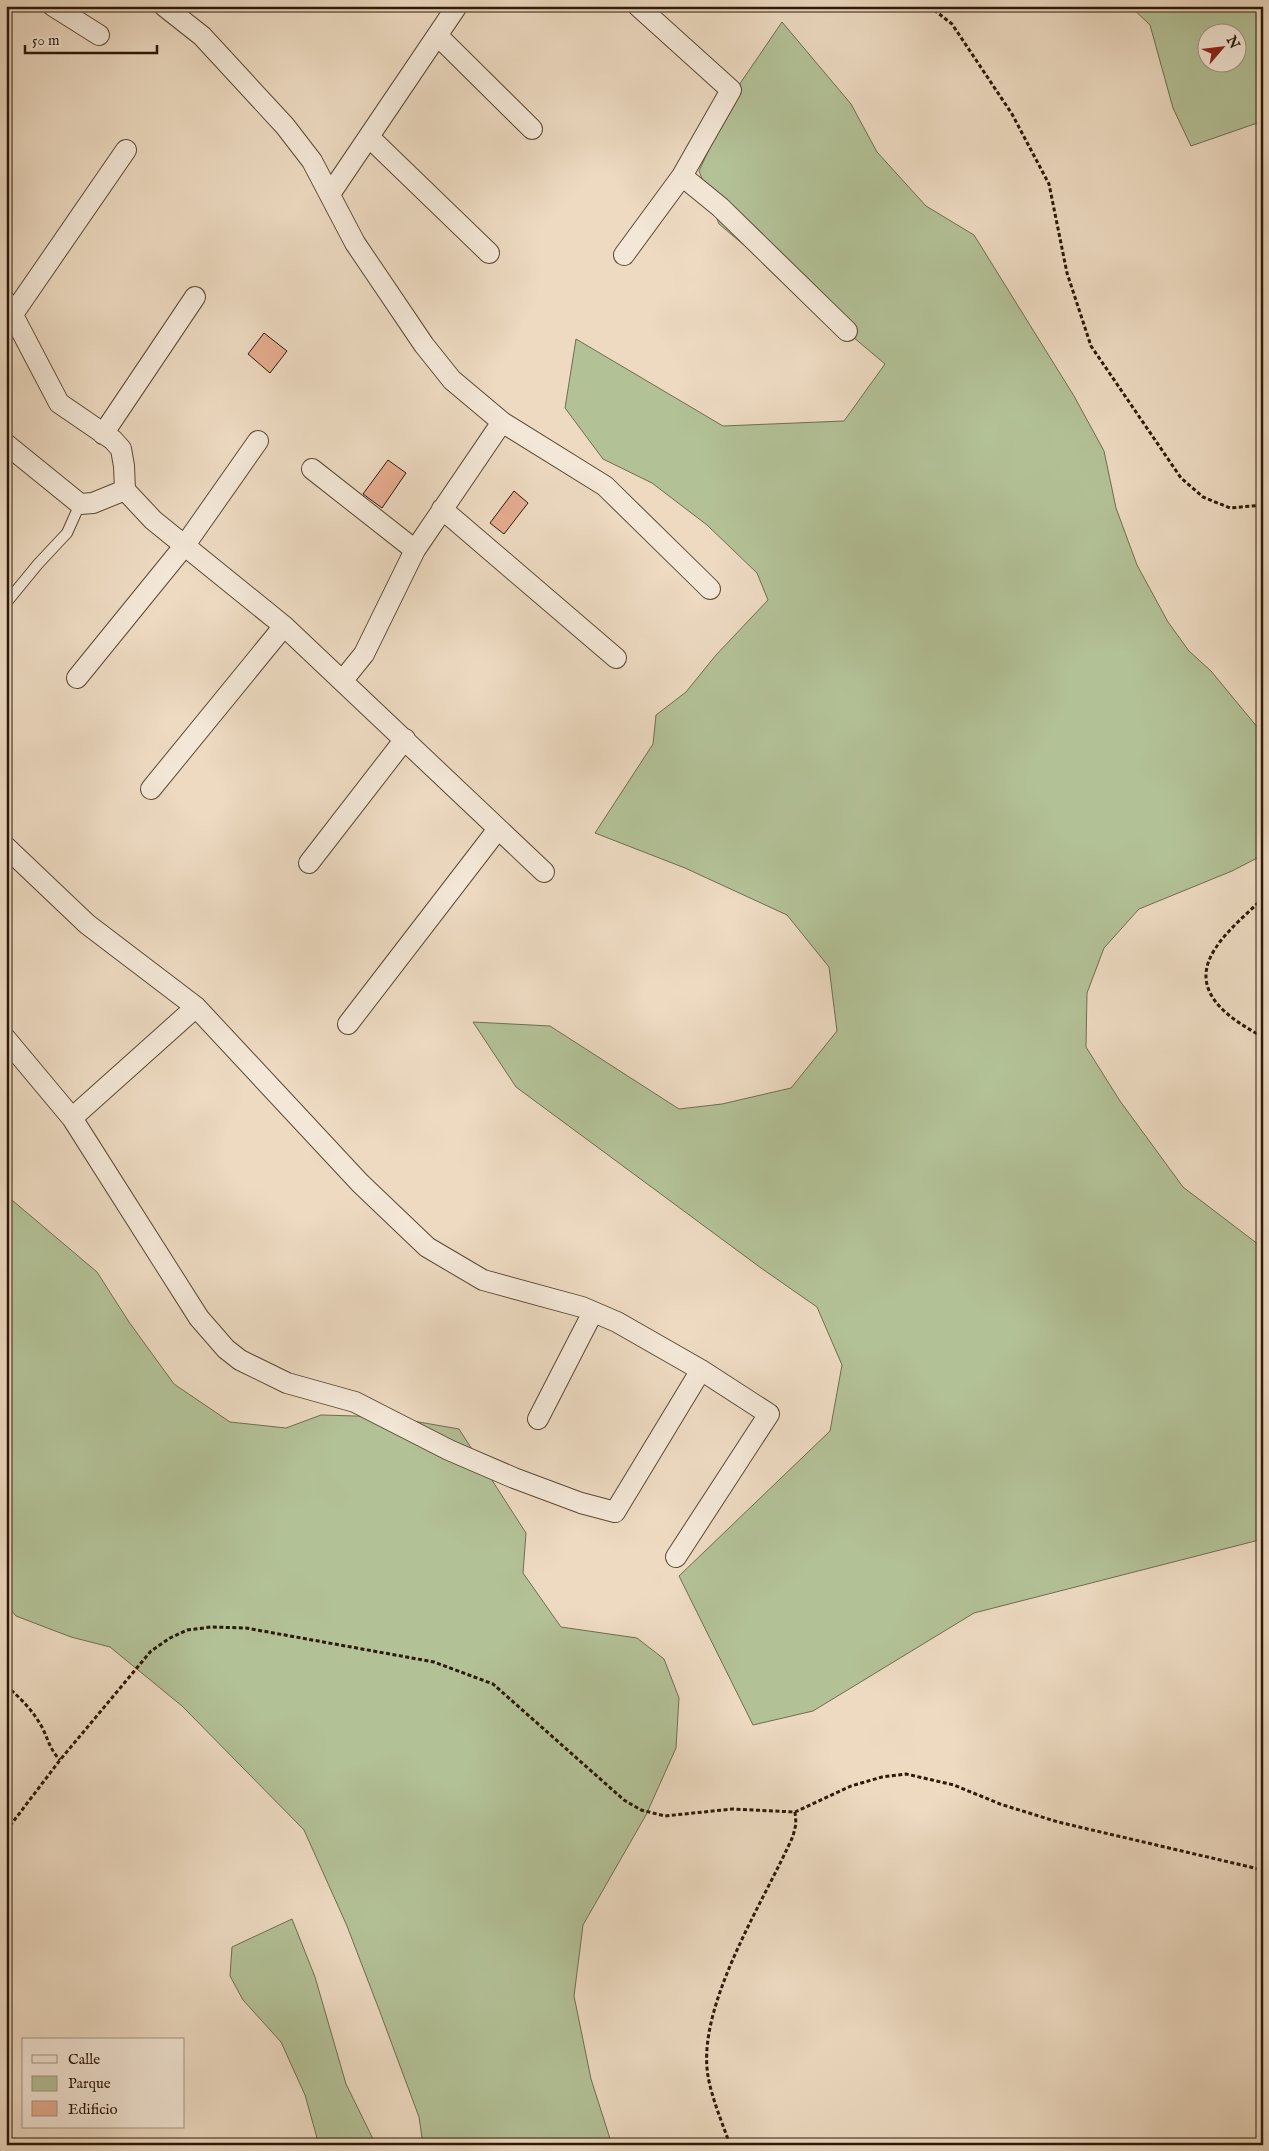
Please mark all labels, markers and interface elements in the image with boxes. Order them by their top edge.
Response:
scale bar [25,22,158,54]
north arrow [1196,22,1246,72]
text: 50 m [32,31,60,50]
text: N [1221,32,1243,52]
legend [22,2038,185,2128]
text: Calle [68,2050,100,2069]
text: Parque [68,2074,111,2093]
text: Edificio [68,2100,118,2119]

